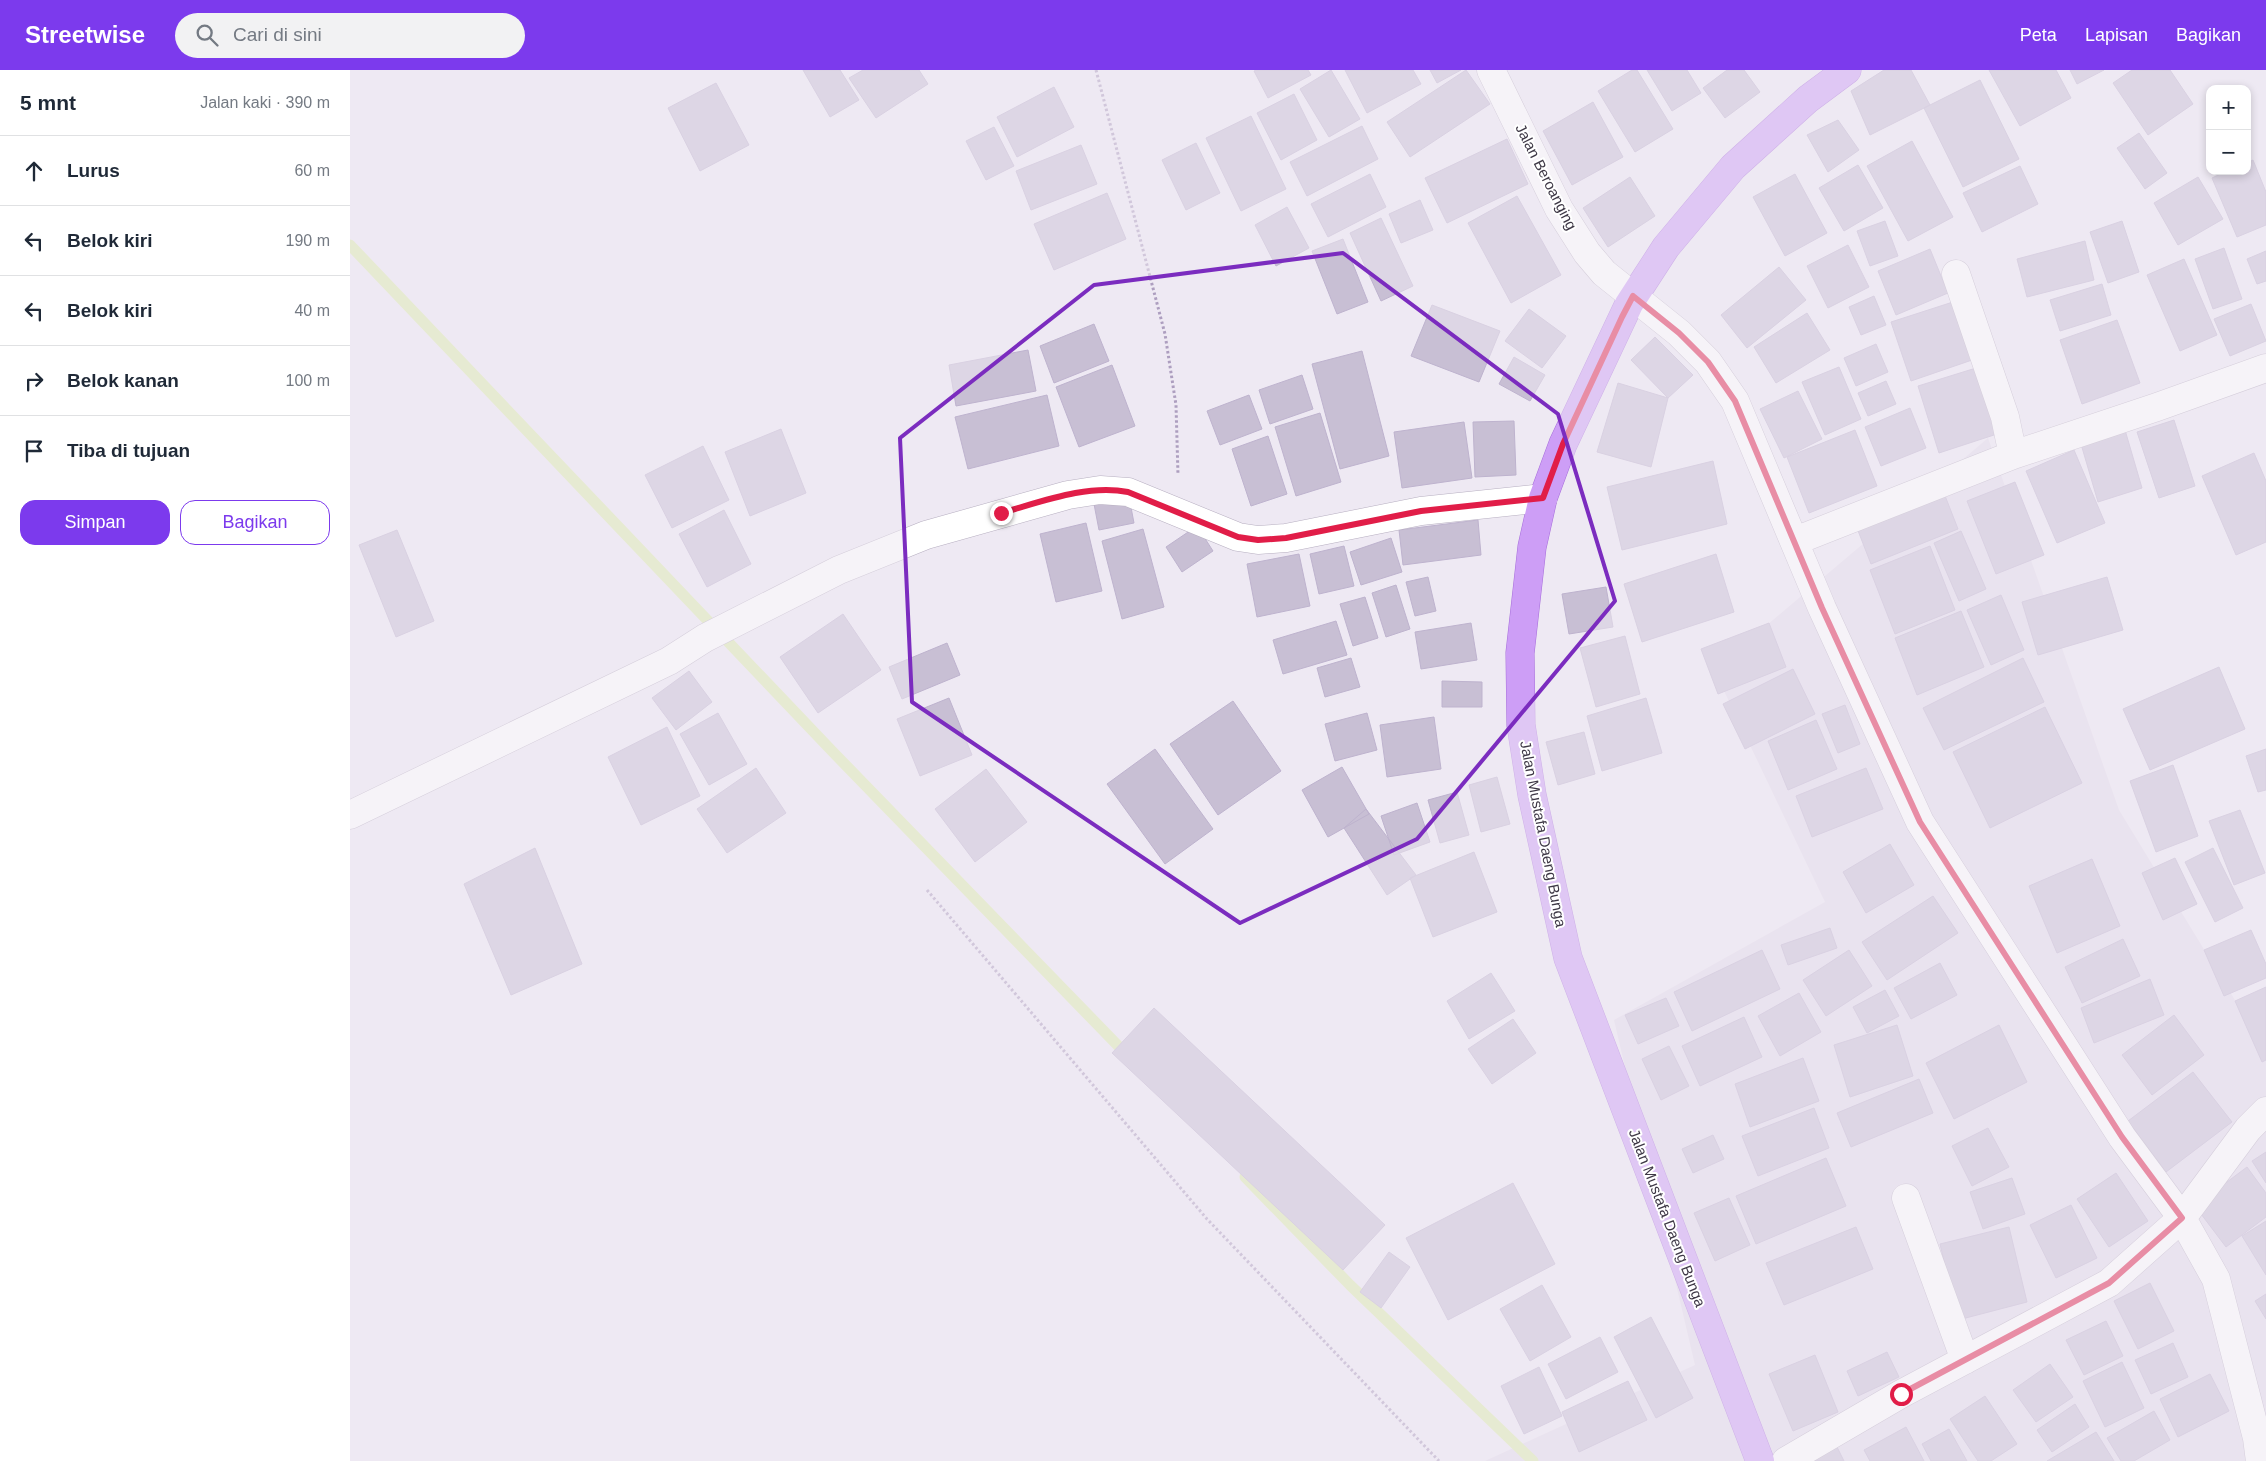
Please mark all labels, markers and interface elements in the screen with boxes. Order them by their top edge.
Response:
search box [175,13,525,58]
text: Streetwise [25,21,145,48]
icon: search [193,21,221,49]
text: Cari di sini [233,24,322,45]
text: Peta [2020,25,2057,45]
text: Lapisan [2085,25,2148,45]
text: Bagikan [2176,25,2241,45]
map controls [2206,85,2251,175]
button: + [2206,85,2251,130]
text: 5 mnt [20,91,76,114]
text: Jalan kaki · 390 m [200,94,330,111]
street label: Jalan Beroanging [1512,121,1581,233]
button: − [2206,130,2251,175]
icon: ahead [20,157,48,185]
text: Lurus [67,160,120,181]
text: 60 m [294,162,330,179]
icon: left [20,227,48,255]
text: Belok kiri [67,230,153,251]
text: 190 m [286,232,330,249]
icon: left [20,297,48,325]
text: Belok kiri [67,300,153,321]
text: 40 m [294,302,330,319]
icon: right [20,367,48,395]
text: Belok kanan [67,370,179,391]
text: 100 m [286,372,330,389]
icon: arrive [20,437,48,465]
text: Tiba di tujuan [67,440,190,461]
button: Simpan [20,500,170,545]
button: Bagikan [180,500,330,545]
route end [990,502,1013,525]
street label: Jalan Mustafa Daeng Bunga [1517,739,1570,929]
street label: Jalan Mustafa Daeng Bunga [1626,1126,1710,1310]
route start [1890,1383,1913,1406]

